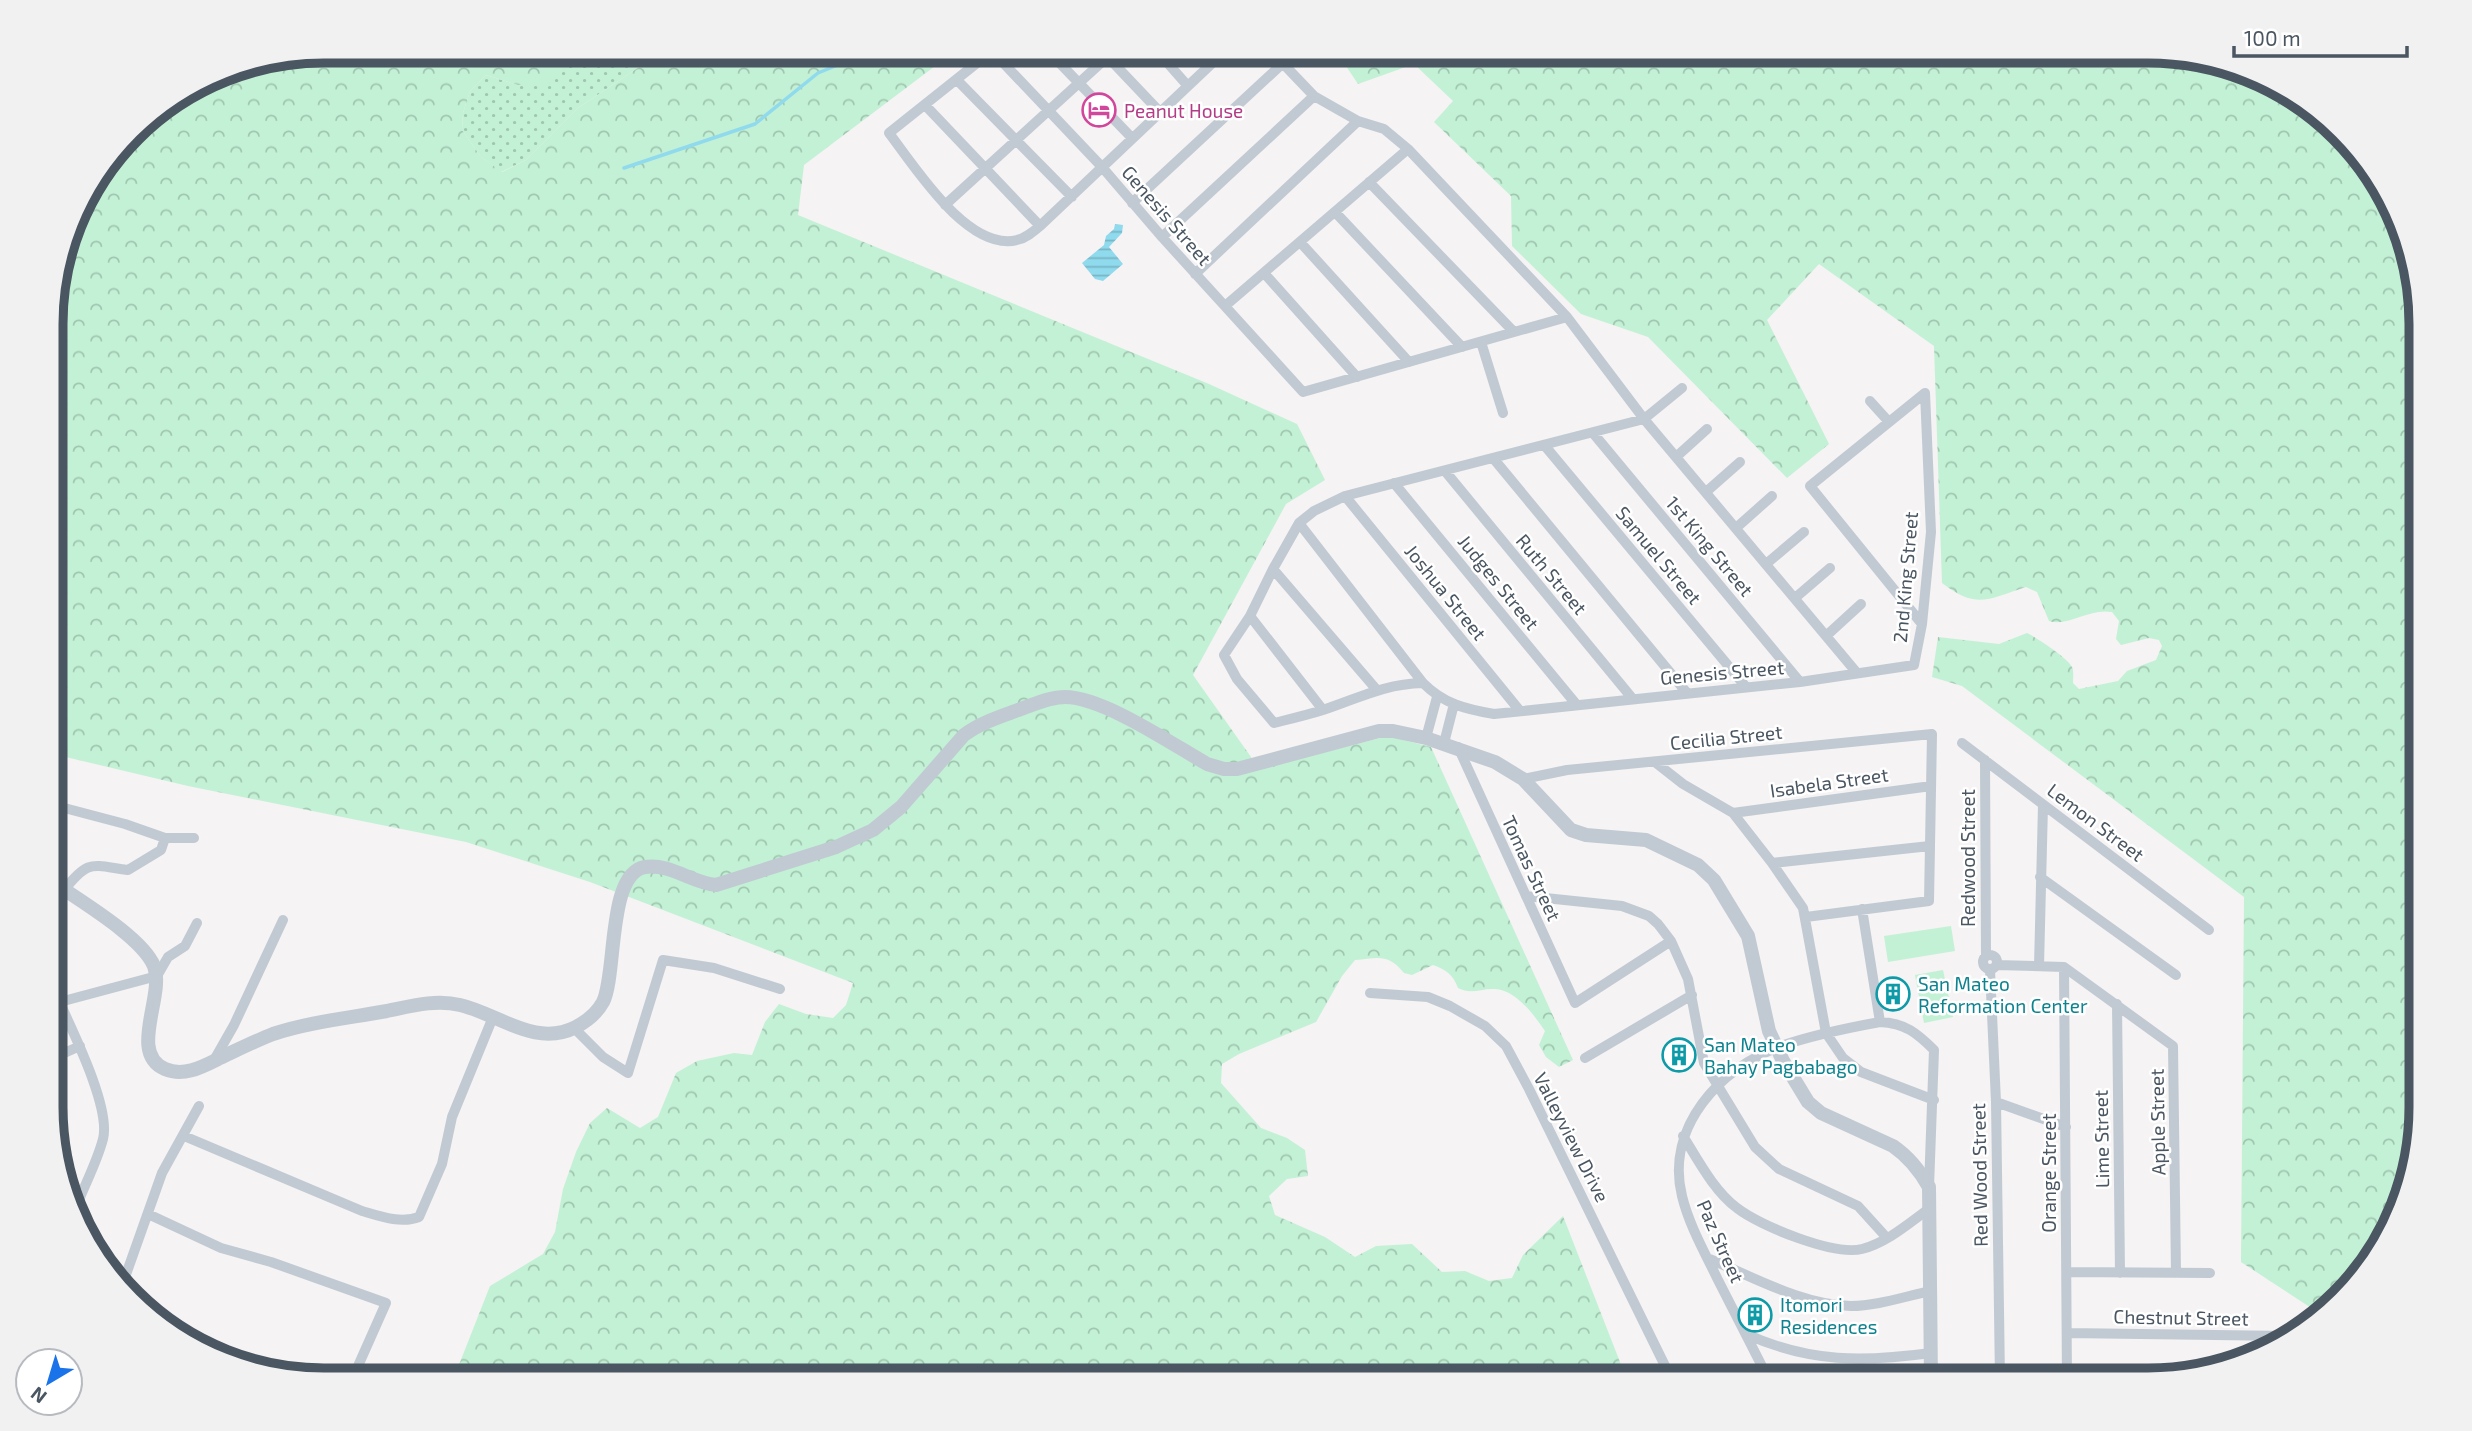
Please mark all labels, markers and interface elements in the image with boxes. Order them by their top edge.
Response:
scale bar [2234,14,2407,58]
text: 100 m [2244,25,2301,50]
hotel icon: Peanut House [1080,91,1118,129]
place label: Peanut House [1124,99,1243,122]
street label: Genesis Street [1118,160,1216,270]
street label: 1st King Street [1662,491,1758,601]
street label: Samuel Street [1611,501,1707,609]
street label: 2nd King Street [1888,511,1922,643]
street label: Ruth Street [1512,529,1592,619]
street label: Judges Street [1454,530,1544,634]
street label: Joshua Street [1400,540,1492,644]
street label: Genesis Street [1659,655,1785,689]
street label: Cecilia Street [1669,720,1783,754]
street label: Isabela Street [1768,762,1890,802]
street label: Lemon Street [2043,778,2149,866]
street label: Redwood Street [1956,789,1979,927]
street label: Tomas Street [1498,812,1566,924]
place label: San Mateo Reformation Center [1918,972,2088,1017]
building icon: San Mateo Reformation Center [1874,975,1912,1013]
place label: San Mateo Bahay Pagbabago [1704,1033,1858,1078]
building icon: San Mateo Bahay Pagbabago [1660,1036,1698,1074]
street label: Valleyview Drive [1529,1068,1615,1206]
street label: Apple Street [2145,1068,2169,1176]
street label: Lime Street [2089,1090,2113,1188]
street label: Red Wood Street [1966,1103,1992,1247]
street label: Orange Street [2037,1113,2060,1233]
street label: Paz Street [1693,1196,1749,1286]
place label: Itomori Residences [1780,1293,1877,1338]
building icon: Itomori Residences [1736,1296,1774,1334]
street label: Chestnut Street [2113,1304,2249,1330]
north arrow [14,1347,84,1417]
text: N [26,1383,51,1409]

